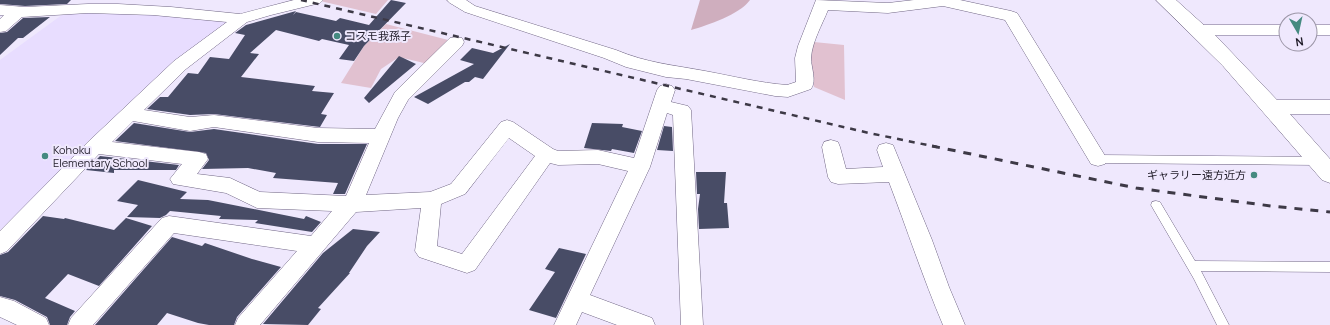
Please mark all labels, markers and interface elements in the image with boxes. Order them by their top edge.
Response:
north arrow [1278,12,1318,52]
place label: コスモ我孫子 [345,28,411,43]
marker: コスモ我孫子 [332,31,342,41]
text: N [1294,34,1305,50]
place label: Kohoku Elementary School [53,142,148,170]
marker: Kohoku Elementary School [40,151,50,161]
place label: ギャラリー遠方近方 [1147,167,1246,182]
marker: ギャラリー遠方近方 [1249,170,1259,180]

